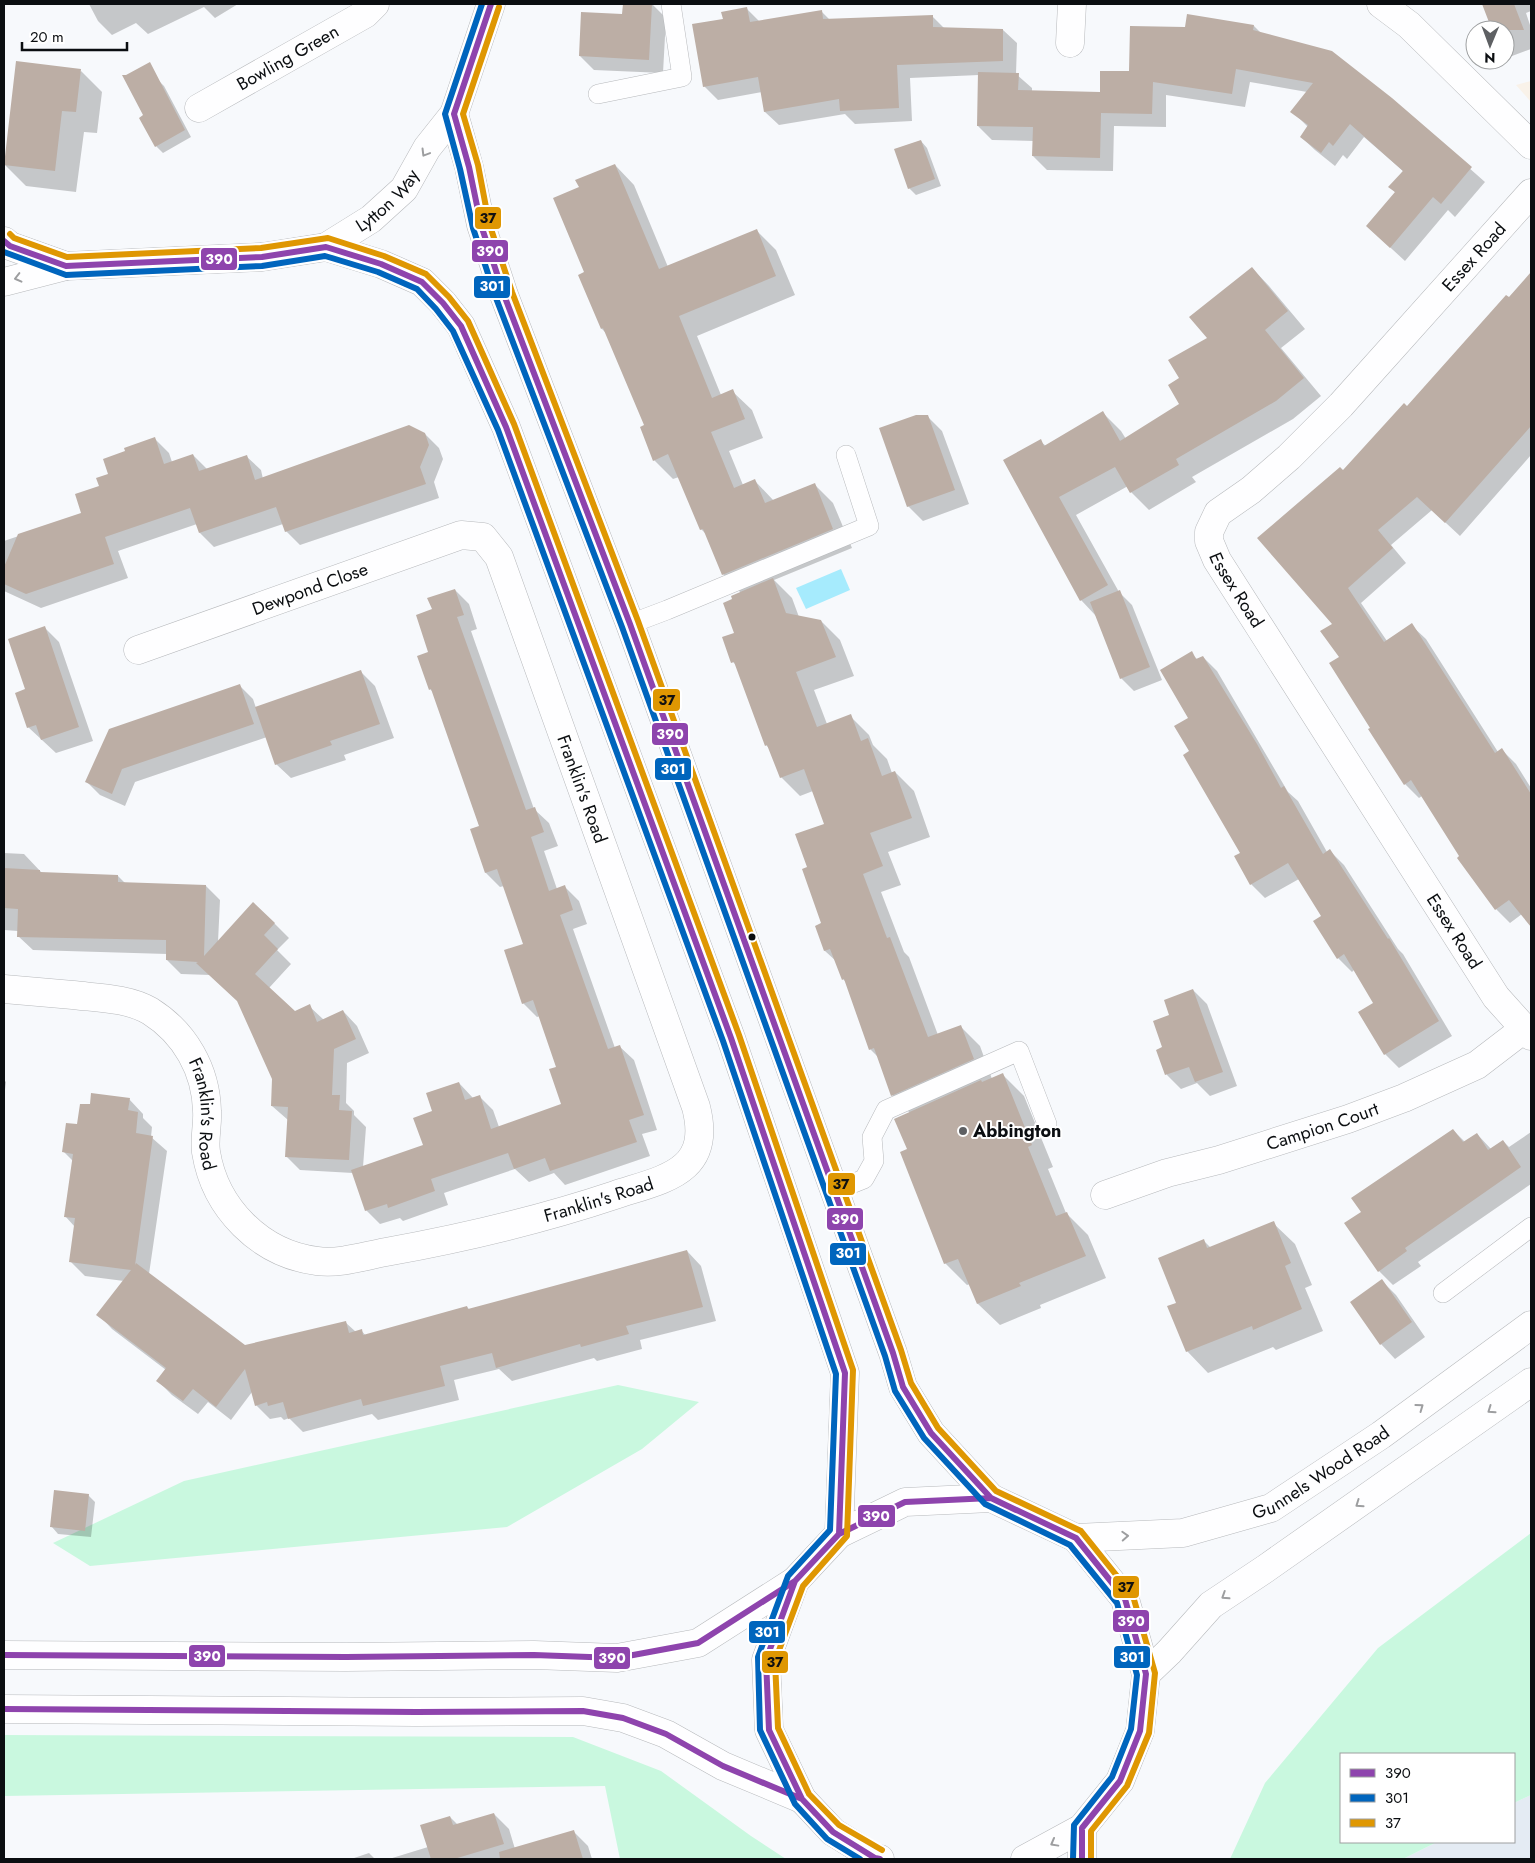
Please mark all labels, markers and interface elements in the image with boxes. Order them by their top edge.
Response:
street label: Bowling Green [232,18,344,97]
scale bar [22,20,128,52]
north arrow [1465,20,1515,70]
text: 20 m [30,26,64,48]
text: N [1484,48,1496,68]
one-way arrow [421,148,431,157]
street label: Lytton Way [351,165,425,238]
line badge: 37 [474,206,502,230]
text: 37 [480,208,497,228]
street label: Essex Road [1436,217,1512,297]
line badge: 390 [471,239,509,263]
text: 390 [476,241,504,261]
line badge: 390 [200,247,238,271]
text: 390 [205,249,233,269]
one-way arrow [14,272,22,283]
line badge: 301 [473,275,511,299]
text: 301 [479,276,505,296]
street label: Essex Road [1202,548,1270,633]
street label: Dewpond Close [248,556,372,622]
line badge: 37 [652,688,681,712]
text: 37 [659,690,676,710]
line badge: 390 [651,722,689,746]
text: 390 [656,724,684,744]
street label: Franklin's Road [550,731,614,847]
line badge: 301 [654,757,692,781]
text: 301 [660,759,686,779]
street label: Essex Road [1420,888,1488,974]
unlabelled marker [747,932,757,942]
street label: Franklin's Road [182,1053,223,1173]
street label: Campion Court [1263,1095,1383,1157]
place label: Abbington [972,1118,1061,1144]
marker: Abbington [957,1125,969,1137]
street label: Franklin's Road [541,1171,657,1229]
line badge: 37 [827,1172,856,1196]
text: 37 [833,1174,850,1194]
line badge: 390 [826,1207,864,1231]
text: 390 [831,1209,859,1229]
line badge: 301 [829,1242,867,1266]
text: 301 [835,1243,861,1263]
one-way arrow [1414,1404,1423,1412]
one-way arrow [1488,1404,1497,1413]
street label: Gunnels Wood Road [1249,1420,1395,1526]
one-way arrow [1355,1498,1364,1507]
line badge: 390 [857,1504,896,1528]
text: 390 [862,1506,890,1526]
one-way arrow [1121,1530,1129,1541]
line badge: 37 [1112,1575,1140,1599]
text: 37 [1118,1577,1135,1597]
one-way arrow [1221,1589,1230,1599]
line badge: 390 [1112,1609,1150,1633]
text: 390 [1117,1611,1145,1631]
line badge: 301 [748,1620,786,1644]
text: 301 [754,1622,780,1642]
line badge: 390 [188,1644,226,1668]
line badge: 301 [1113,1645,1151,1669]
text: 390 [193,1646,221,1666]
line badge: 390 [593,1646,631,1670]
text: 301 [1119,1647,1145,1667]
text: 390 [598,1648,626,1668]
line badge: 37 [761,1650,789,1674]
text: 37 [767,1652,784,1672]
legend [1340,1753,1515,1843]
text: 390 [1385,1762,1411,1784]
text: 301 [1385,1787,1409,1809]
text: 37 [1385,1812,1401,1834]
one-way arrow [1050,1837,1059,1847]

